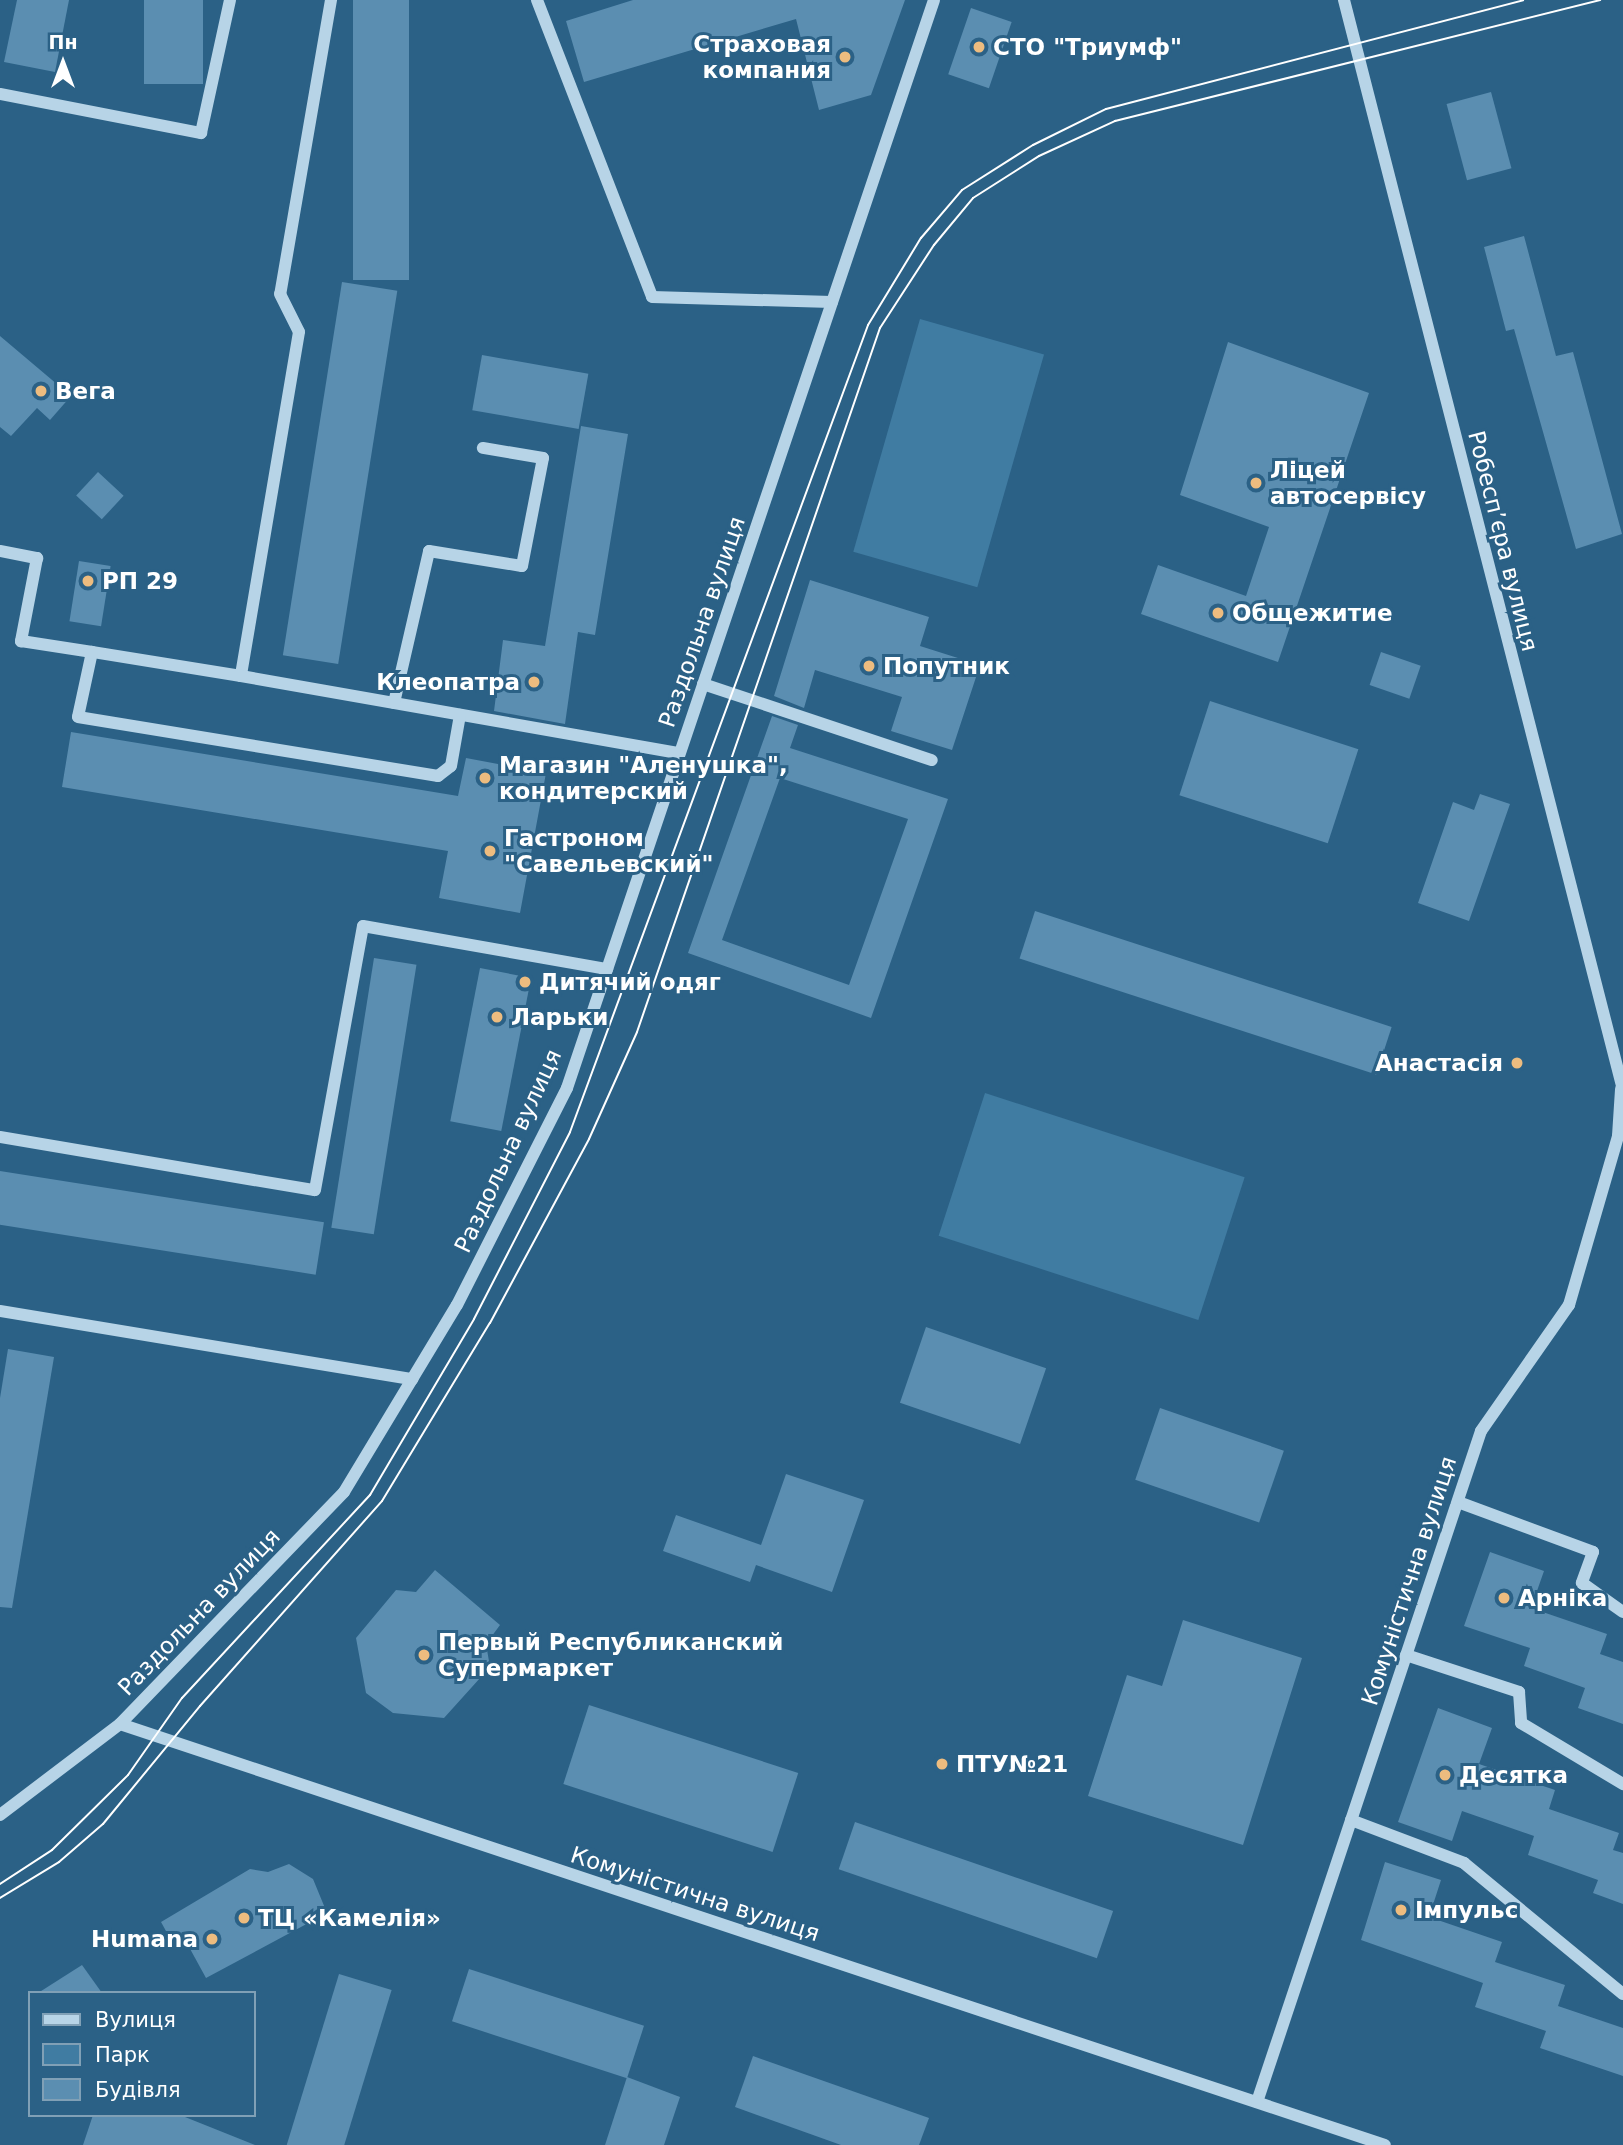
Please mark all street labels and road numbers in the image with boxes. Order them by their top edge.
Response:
street label: Робесп’єра вулиця [1462,428,1544,654]
street label: Раздольна вулиця [653,513,751,731]
street label: Раздольна вулиця [449,1045,567,1257]
street label: Комуністична вулиця [1356,1453,1462,1709]
street label: Раздольна вулиця [112,1523,286,1701]
street label: Комуністична вулиця [567,1841,823,1947]

